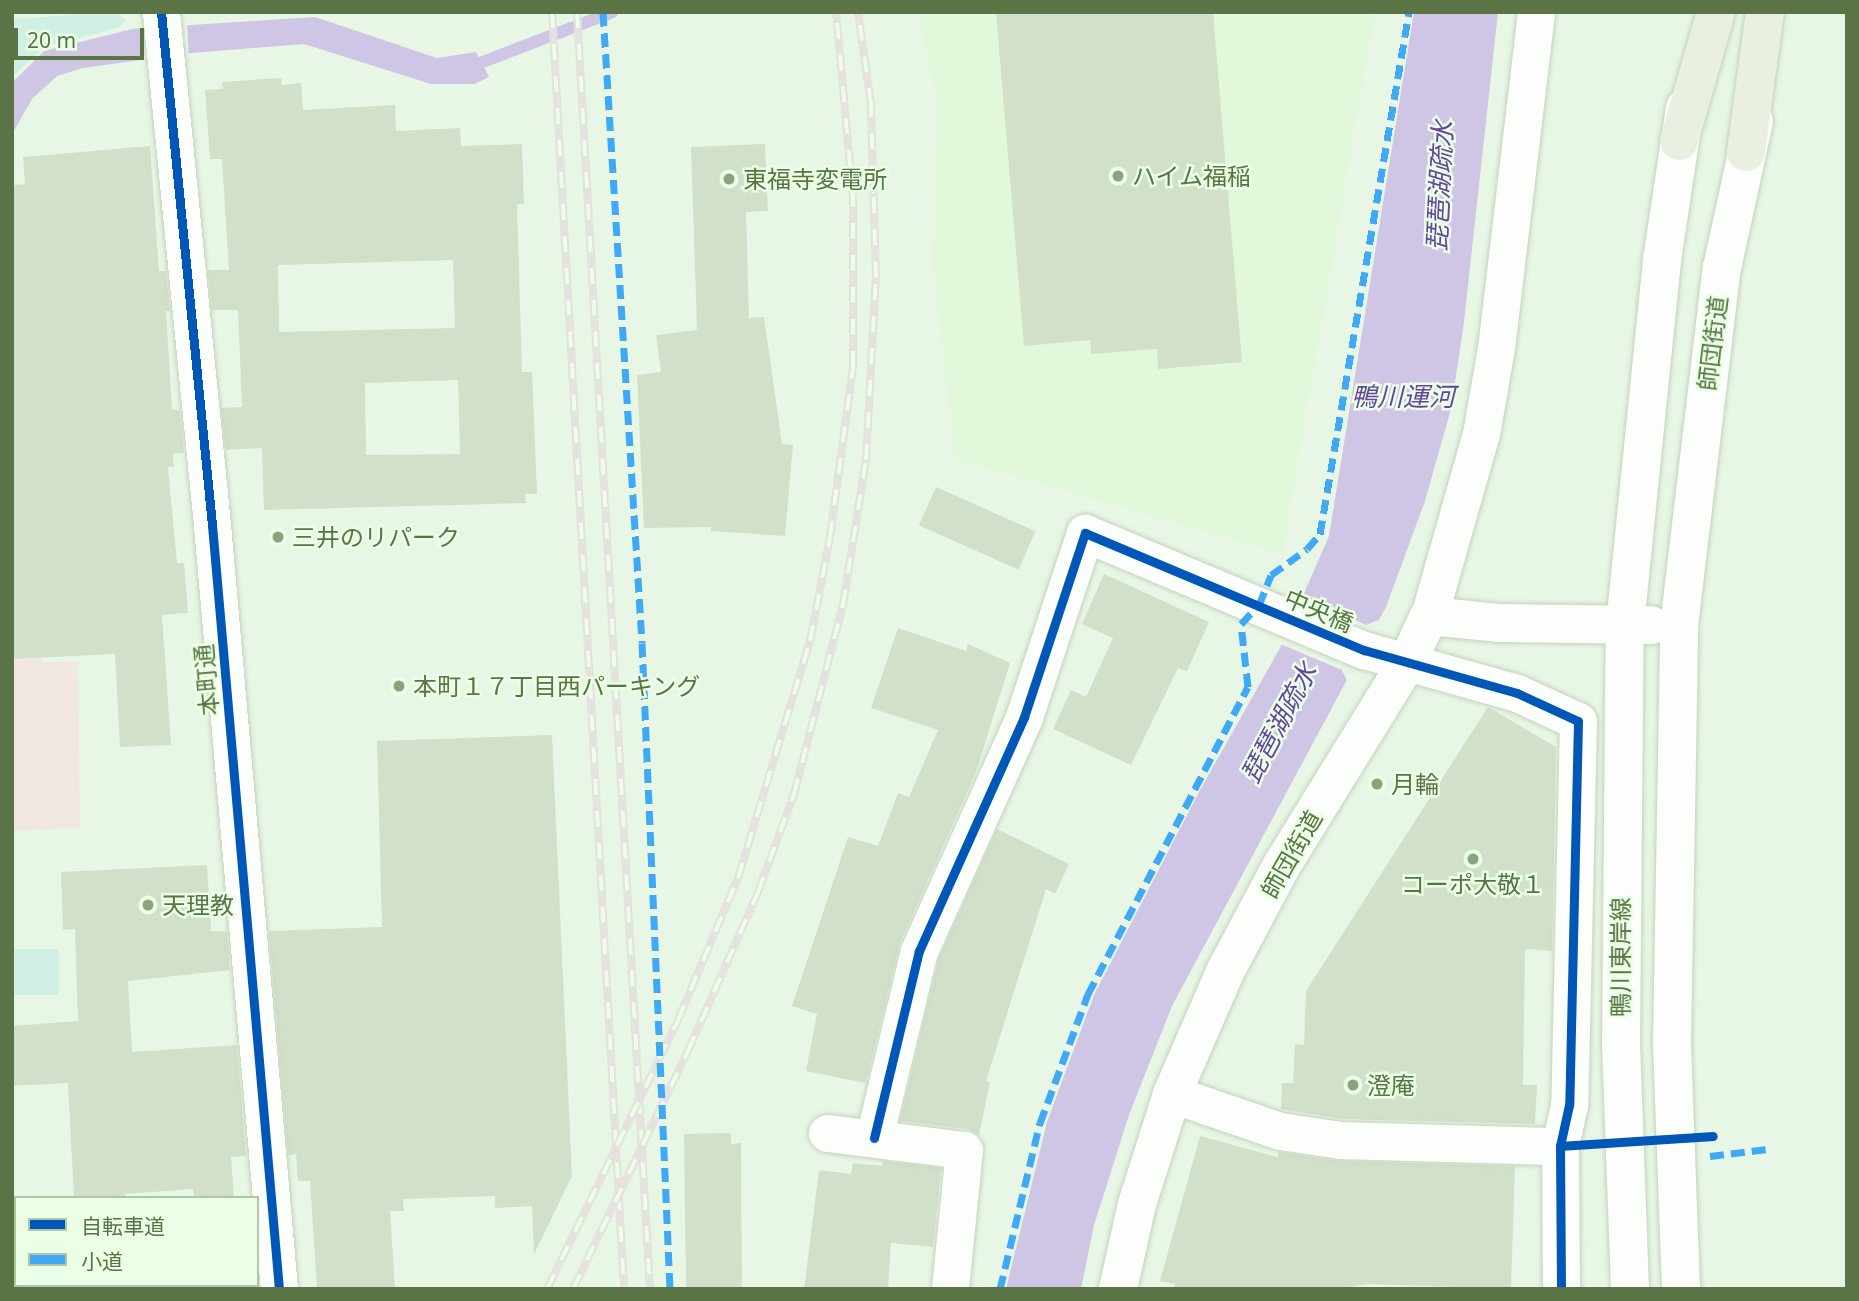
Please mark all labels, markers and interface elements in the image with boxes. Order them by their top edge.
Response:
scale bar [18,14,147,58]
text: 20 m [27,26,76,54]
water label: 琵琶湖疏水 [1421,120,1459,252]
place label: ハイム福稲 [1132,162,1252,190]
place label: 東福寺変電所 [743,165,887,193]
marker: ハイム福稲 [1110,168,1126,184]
marker: 東福寺変電所 [721,171,737,187]
street label: 師団街道 [1692,294,1732,392]
water label: 鴨川運河 [1351,381,1455,413]
place label: 三井のリパーク [292,523,460,551]
marker: 三井のリパーク [270,529,286,545]
street label: 中央橋 [1280,583,1358,637]
street label: 本町通 [189,643,223,717]
water label: 琵琶湖疏水 [1235,658,1323,788]
place label: 本町１７丁目西パーキング [413,672,701,700]
marker: 本町１７丁目西パーキング [391,678,407,694]
place label: 月輪 [1391,770,1439,798]
marker: 月輪 [1369,776,1385,792]
street label: 師団街道 [1255,805,1327,903]
marker: コーポ大敬１ [1465,851,1481,867]
place label: コーポ大敬１ [1401,870,1545,898]
place label: 天理教 [162,891,234,919]
marker: 天理教 [140,897,156,913]
street label: 鴨川東岸線 [1606,897,1634,1017]
place label: 澄庵 [1367,1071,1415,1099]
marker: 澄庵 [1345,1077,1361,1093]
legend [14,1196,259,1287]
text: 自転車道 [81,1212,165,1240]
text: 小道 [81,1247,123,1275]

